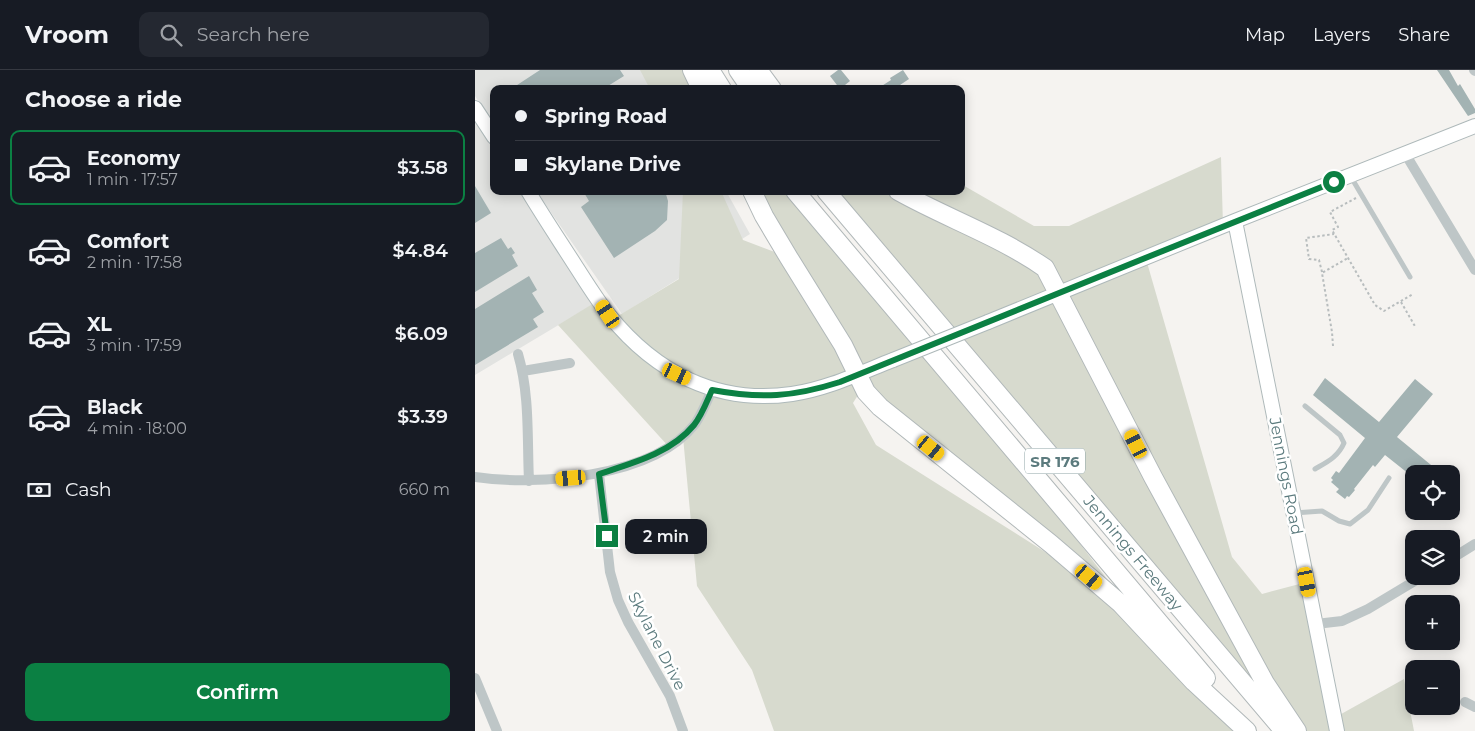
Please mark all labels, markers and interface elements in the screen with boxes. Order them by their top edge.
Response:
search box [139,12,489,57]
text: Vroom [25,20,109,49]
icon: search [157,21,185,49]
text: Search here [197,23,310,46]
text: Map [1245,24,1285,46]
text: Layers [1313,24,1370,46]
text: Share [1398,24,1450,46]
text: Choose a ride [25,86,182,113]
text: Spring Road [545,105,667,128]
icon: car [27,145,72,190]
text: Economy [87,147,180,170]
text: Skylane Drive [545,153,681,176]
text: $3.58 [397,156,448,179]
text: 1 min · 17:57 [87,170,178,189]
route start [1323,171,1345,193]
icon: car [27,228,72,273]
text: Comfort [87,230,169,253]
text: $4.84 [392,239,448,262]
text: 2 min · 17:58 [87,253,182,272]
car [593,297,622,331]
icon: car [27,311,72,356]
text: XL [87,313,112,336]
text: $6.09 [395,322,448,345]
text: 3 min · 17:59 [87,336,182,355]
car [660,361,693,387]
icon: car [27,394,72,439]
text: Black [87,396,143,419]
text: $3.39 [397,405,448,428]
street label: Jennings Road [1265,415,1307,536]
text: 4 min · 18:00 [87,419,187,438]
car [1122,427,1149,461]
car [914,433,947,463]
road number: SR 176 [1025,448,1085,474]
map controls [1405,465,1460,715]
button: locate [1405,465,1460,520]
car [555,469,586,487]
icon: cash [25,476,53,504]
text: Cash [65,478,112,501]
text: 660 m [399,480,450,499]
street label: Jennings Freeway [1079,491,1187,615]
callout: 2 min [625,518,707,554]
route end [596,525,618,547]
text: 2 min [643,527,689,546]
button: layers [1405,530,1460,585]
car [1072,562,1105,592]
car [1296,566,1317,598]
street label: Skylane Drive [624,589,690,693]
button: + [1405,595,1460,650]
button: − [1405,660,1460,715]
button: Confirm [25,663,450,721]

